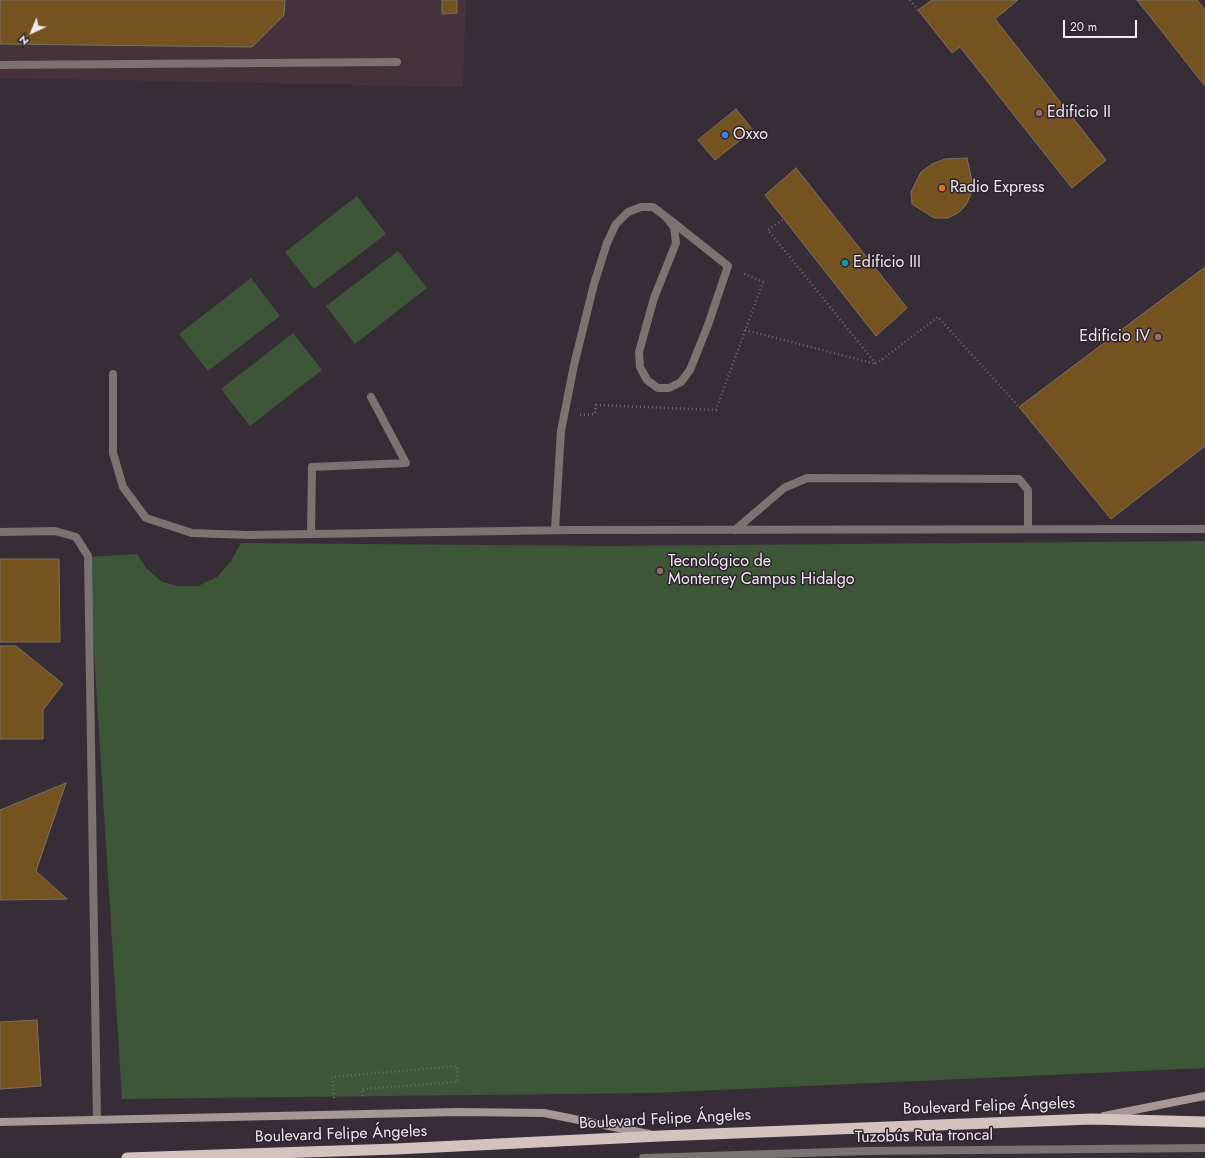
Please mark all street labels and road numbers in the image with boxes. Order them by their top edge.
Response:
street label: Boulevard Felipe Ángeles [903,1094,1075,1120]
street label: Boulevard Felipe Ángeles [578,1106,752,1134]
street label: Boulevard Felipe Ángeles [255,1122,427,1148]
street label: Tuzobús Ruta troncal [855,1126,993,1148]

